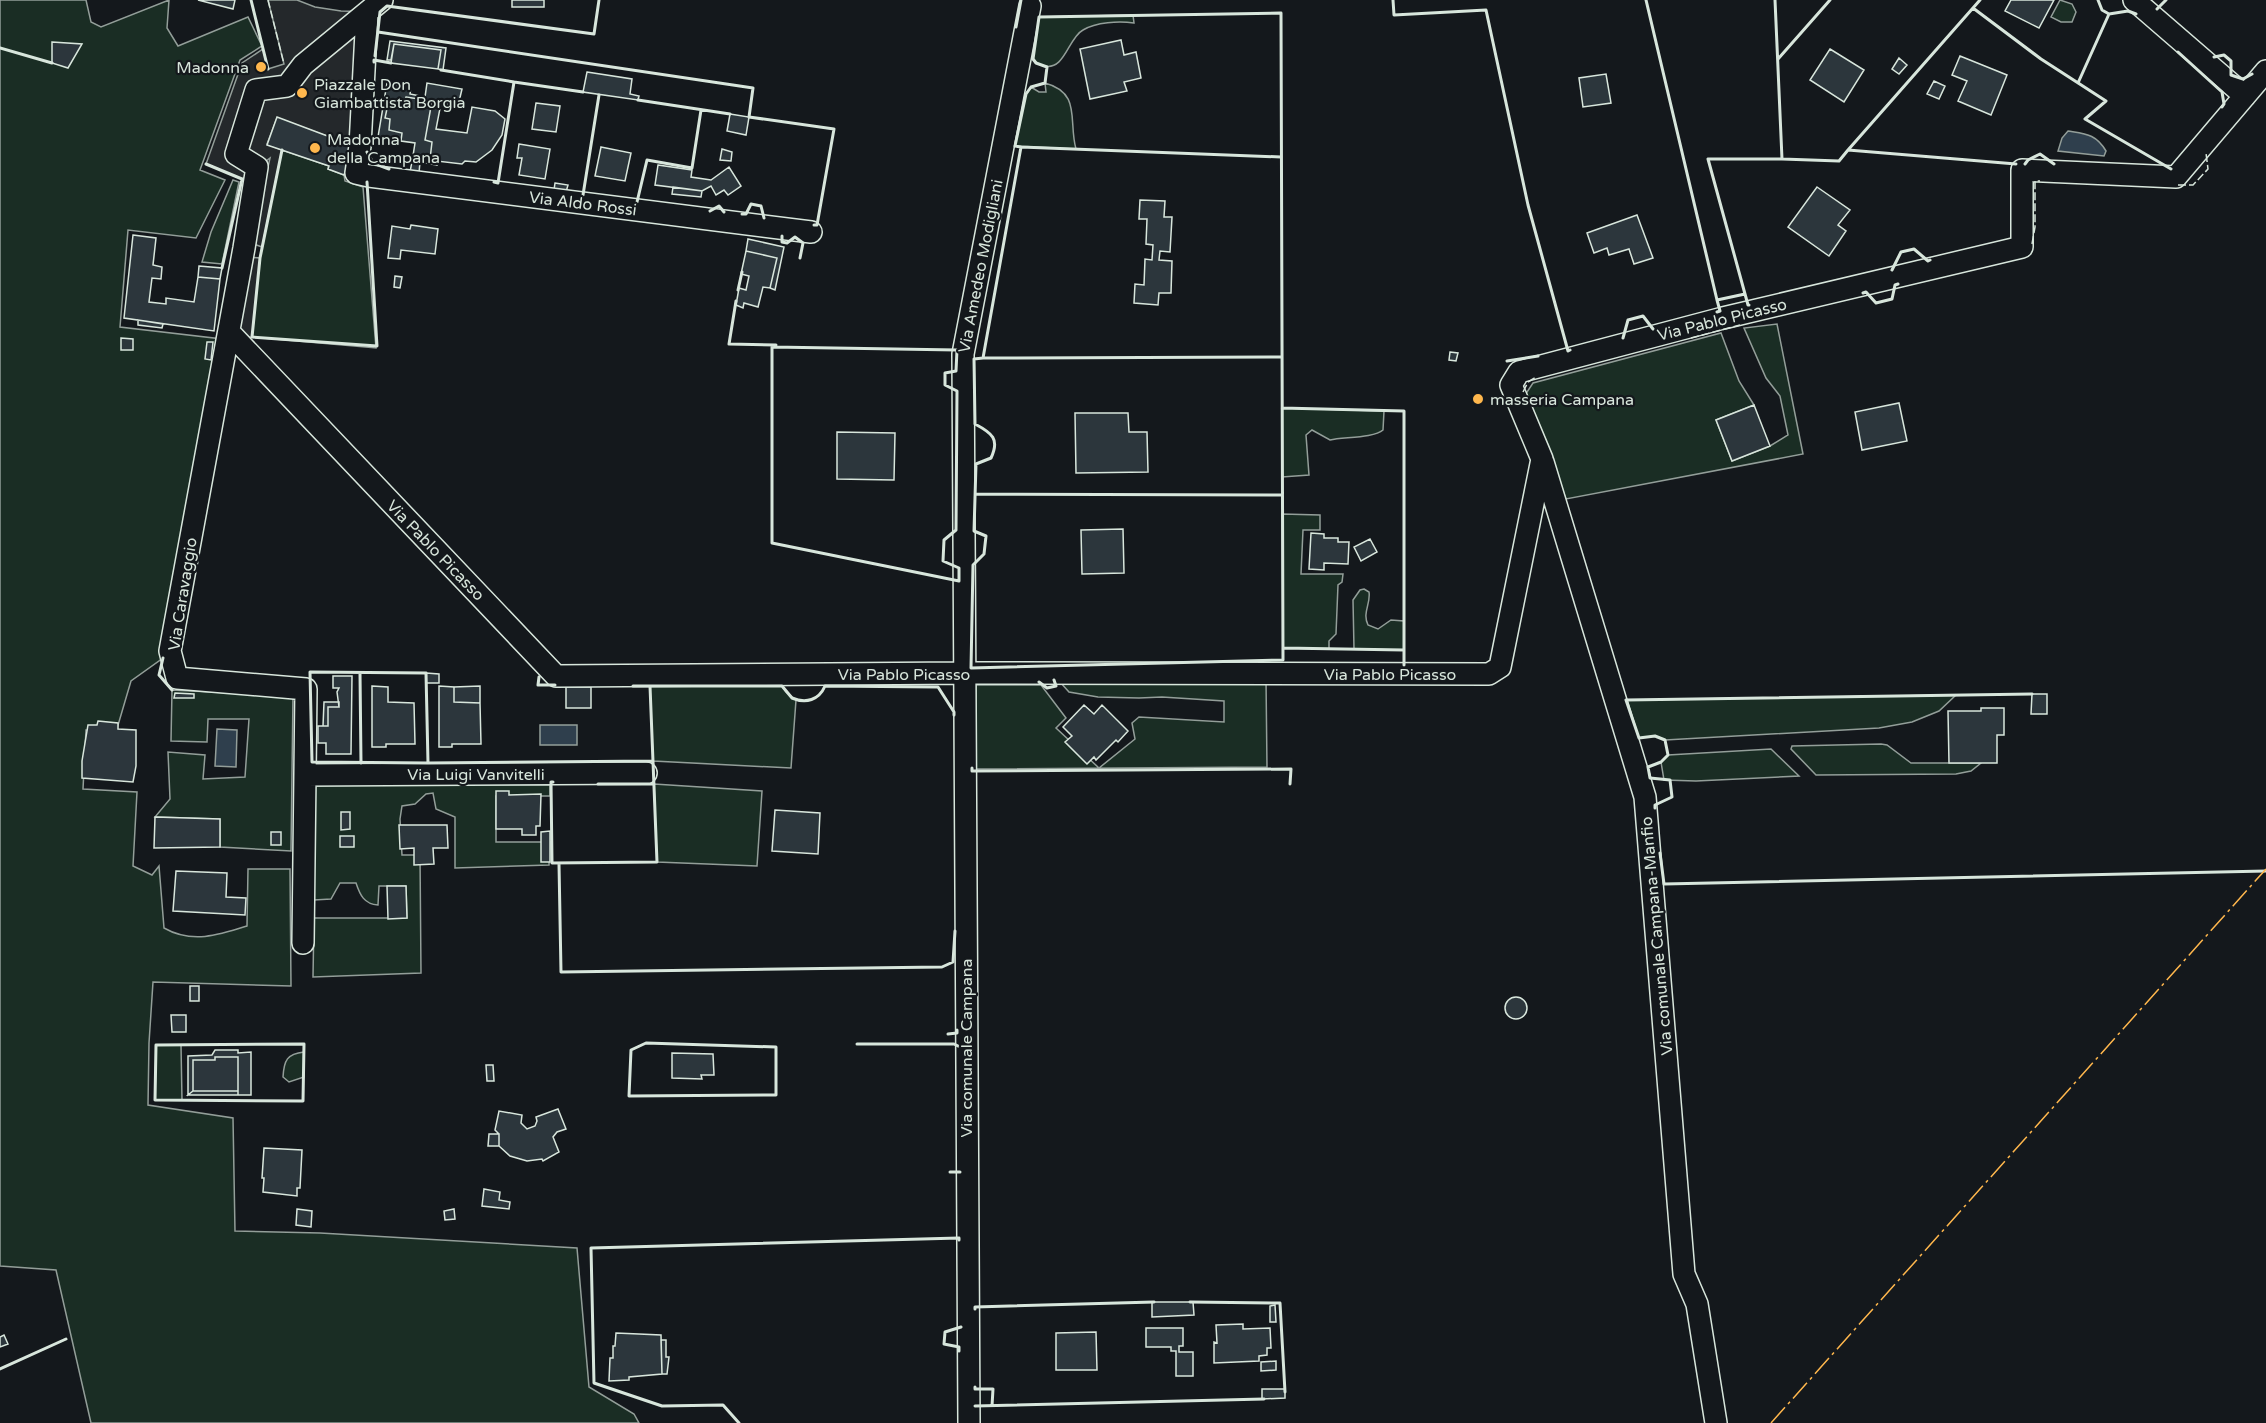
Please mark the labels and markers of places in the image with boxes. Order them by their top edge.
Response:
place label: Madonna [176,58,249,78]
marker: Madonna [254,60,268,74]
place label: Piazzale Don Giambattista Borgia [314,75,465,113]
marker: Piazzale Don Giambattista Borgia [295,86,309,100]
place label: Madonna della Campana [327,130,440,168]
marker: Madonna della Campana [308,141,322,155]
place label: masseria Campana [1490,390,1634,410]
marker: masseria Campana [1471,392,1485,406]

